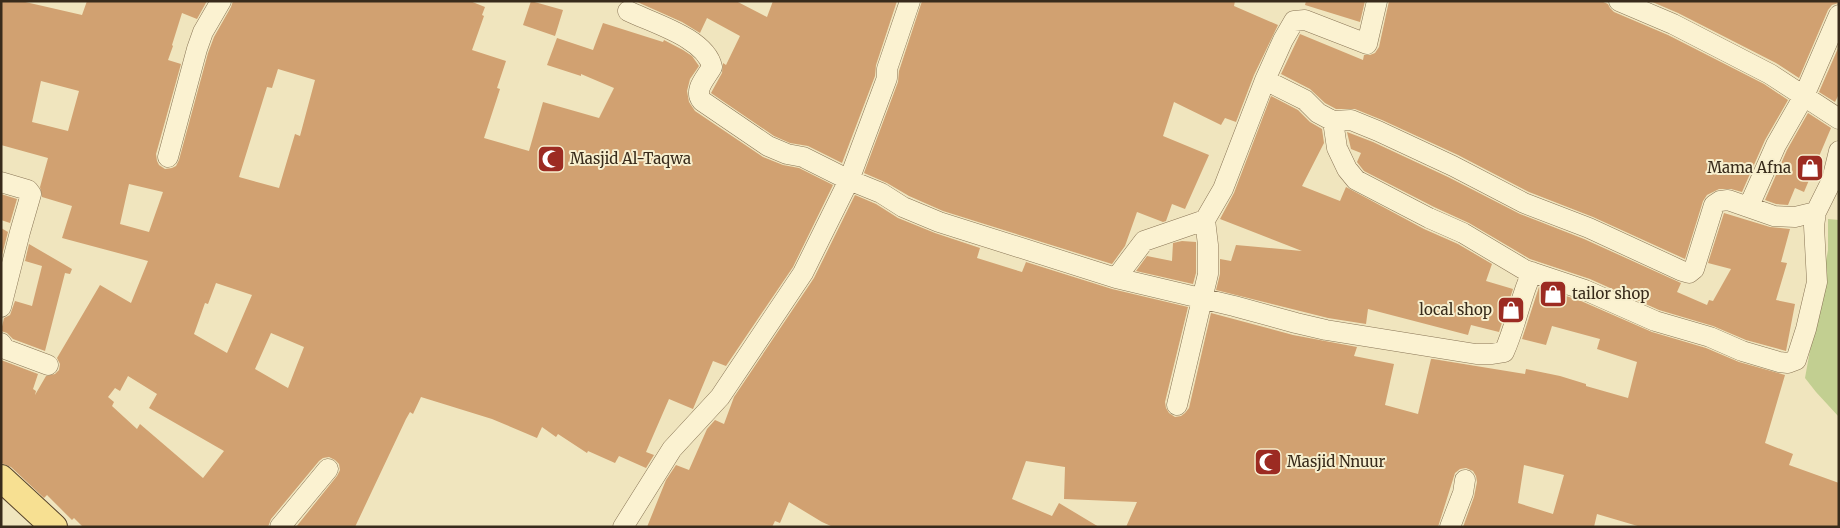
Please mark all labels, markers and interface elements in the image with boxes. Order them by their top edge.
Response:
mosque icon: Masjid Al-Taqwa [536,144,566,174]
place label: Masjid Al-Taqwa [570,149,691,168]
shop icon: Mama Afna [1795,153,1825,183]
place label: Mama Afna [1707,158,1791,177]
shop icon: tailor shop [1538,279,1568,309]
place label: tailor shop [1572,284,1650,303]
shop icon: local shop [1496,295,1526,325]
place label: local shop [1419,300,1492,319]
mosque icon: Masjid Nnuur [1253,447,1283,477]
place label: Masjid Nnuur [1287,452,1385,471]

